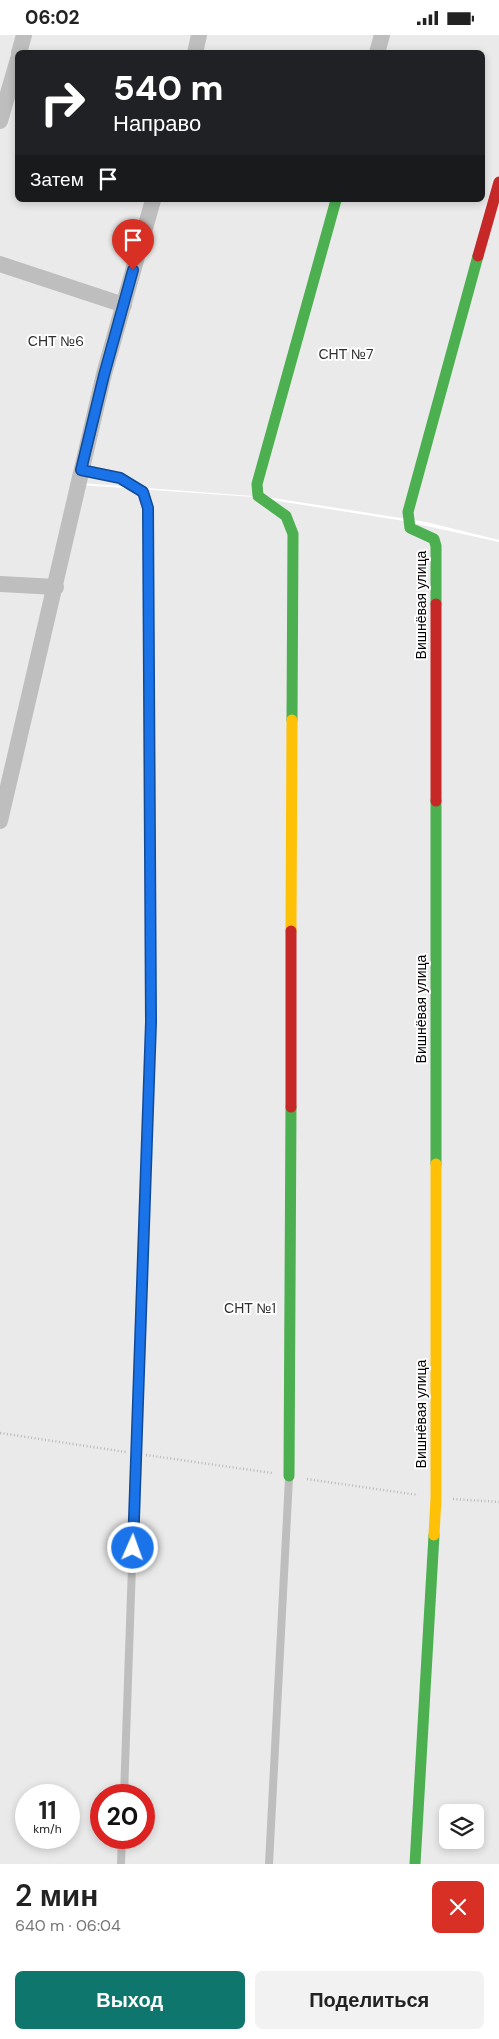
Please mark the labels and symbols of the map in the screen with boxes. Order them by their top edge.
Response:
pin [112,219,154,270]
park label: СНТ №6 [28,332,84,350]
park label: СНТ №7 [319,345,374,363]
street label: Вишнёвая улица [412,550,430,659]
street label: Вишнёвая улица [412,954,430,1063]
park label: СНТ №1 [224,1299,276,1317]
street label: Вишнёвая улица [412,1359,430,1468]
position arrow [106,1521,158,1573]
speed limit sign: 20 [90,1784,155,1849]

